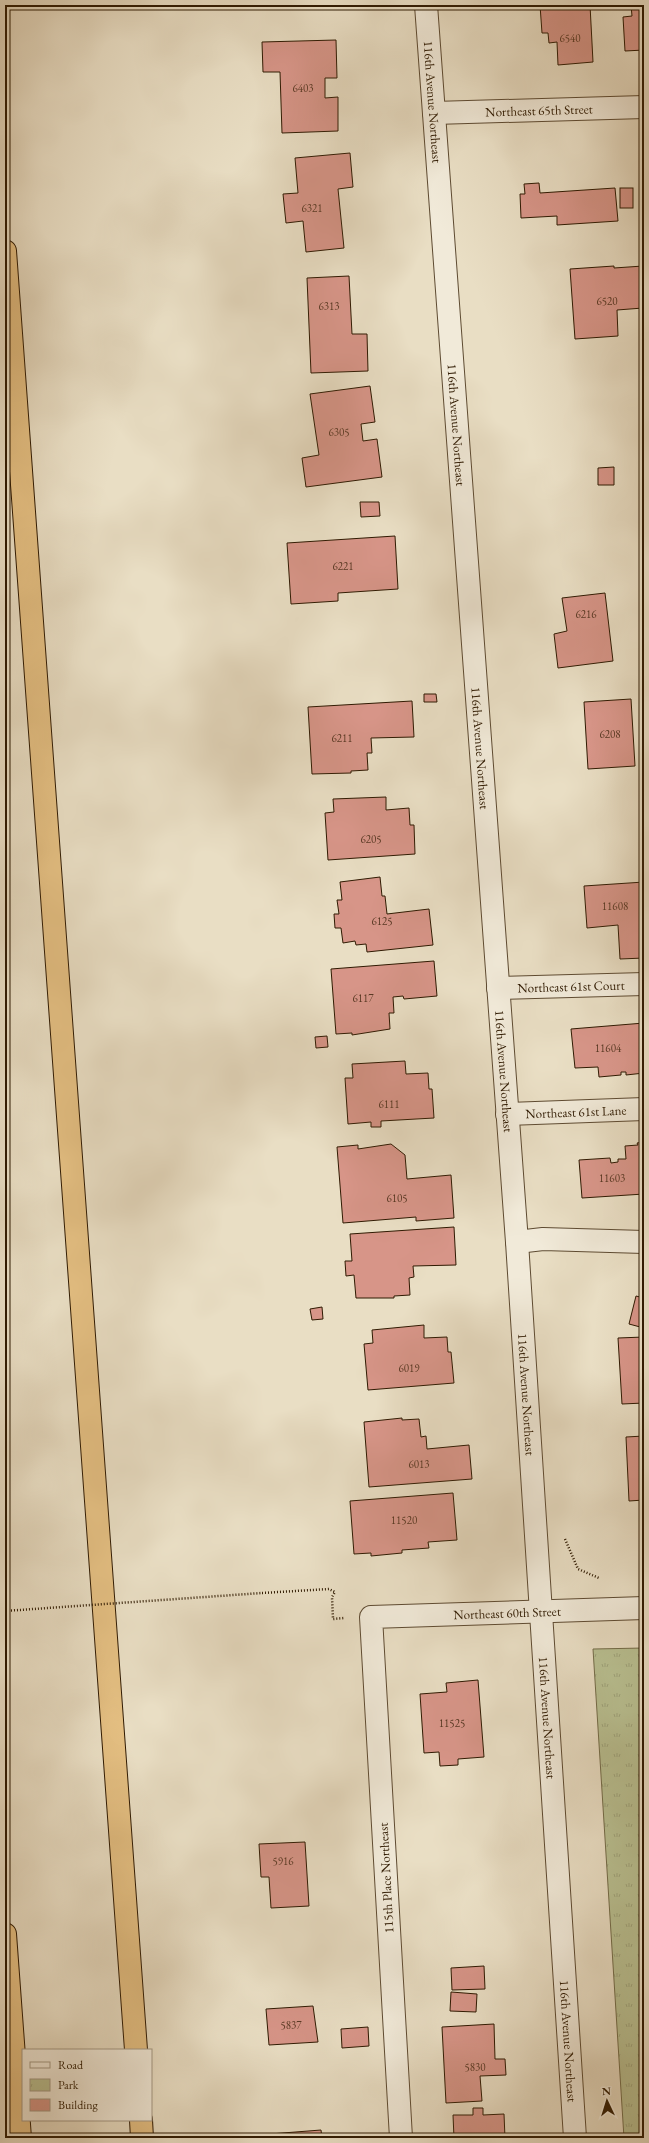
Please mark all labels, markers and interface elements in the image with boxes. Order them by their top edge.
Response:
house number: 6540 [559,31,581,45]
street label: 116th Avenue Northeast [420,40,446,163]
house number: 6403 [292,81,314,95]
street label: Northeast 65th Street [485,100,593,120]
house number: 6321 [301,201,323,215]
house number: 6520 [596,294,618,308]
house number: 6313 [318,299,340,313]
street label: 116th Avenue Northeast [444,363,470,487]
house number: 6305 [328,425,350,439]
house number: 6221 [332,559,354,573]
house number: 6216 [575,607,597,621]
street label: 116th Avenue Northeast [468,686,494,810]
house number: 6208 [599,727,621,741]
house number: 6211 [331,731,353,745]
house number: 6205 [360,832,382,846]
house number: 11608 [602,899,628,913]
house number: 6125 [371,914,393,928]
street label: Northeast 61st Court [517,976,625,996]
house number: 6117 [352,991,374,1005]
street label: 116th Avenue Northeast [491,1009,517,1133]
house number: 11604 [595,1041,622,1055]
house number: 6111 [378,1097,400,1111]
street label: Northeast 61st Lane [525,1101,627,1122]
house number: 11603 [599,1171,625,1185]
house number: 6105 [386,1191,408,1205]
street label: 116th Avenue Northeast [514,1333,539,1456]
house number: 6019 [398,1361,420,1375]
house number: 6013 [408,1457,430,1471]
house number: 11520 [391,1513,417,1527]
street label: Northeast 60th Street [453,1602,561,1623]
street label: 116th Avenue Northeast [535,1656,560,1779]
house number: 11525 [439,1716,465,1730]
street label: 115th Place Northeast [375,1822,397,1934]
house number: 5916 [272,1854,294,1868]
street label: 116th Avenue Northeast [556,1979,581,2103]
house number: 5837 [280,2018,302,2032]
legend [22,2049,152,2121]
text: Road [58,2057,84,2073]
house number: 5830 [464,2060,486,2074]
text: Park [58,2077,79,2093]
north arrow [587,2081,627,2121]
text: N [601,2084,611,2098]
text: Building [58,2097,99,2113]

